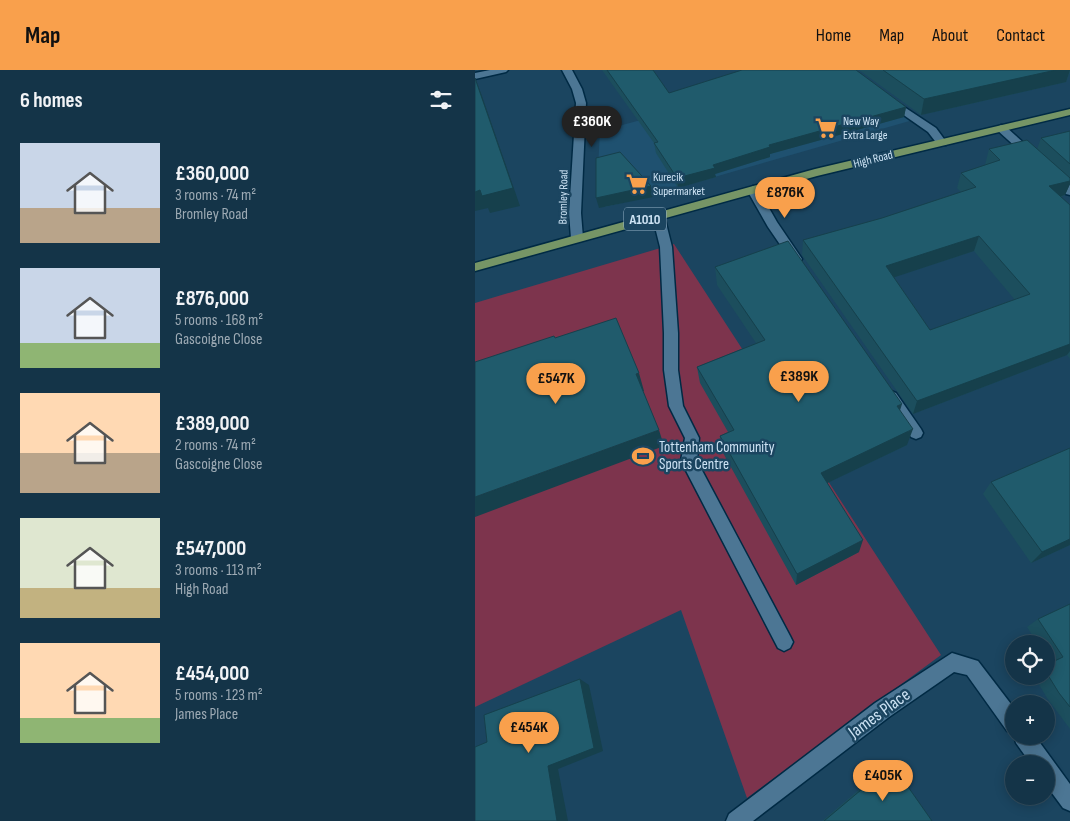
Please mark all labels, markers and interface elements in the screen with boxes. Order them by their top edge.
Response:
text: Map [25,21,60,50]
text: Home [816,25,851,46]
text: Map [879,25,904,46]
text: About [932,25,968,46]
text: Contact [996,25,1045,46]
icon: filters [427,86,455,114]
text: 6 homes [20,88,83,113]
pin: £360K [557,106,627,148]
text: £360K [573,112,611,131]
place label: New Way Extra Large [843,114,888,143]
supermarket icon: New Way Extra Large [813,115,839,141]
street label: High Road [852,147,894,172]
text: £360,000 [175,161,249,186]
icon: home [60,163,120,223]
street label: Bromley Road [556,169,571,225]
place label: Kurecik Supermarket [653,170,705,199]
supermarket icon: Kurecik Supermarket [624,171,650,197]
pin: £876K [750,176,820,219]
text: £876K [766,183,804,202]
text: 3 rooms · 74 m² [175,186,256,205]
text: Bromley Road [175,205,248,224]
road number: A1010 [624,208,666,230]
text: £876,000 [175,286,249,311]
icon: home [60,288,120,348]
text: 5 rooms · 168 m² [175,311,263,330]
text: Gascoigne Close [175,330,263,349]
pin: £389K [764,360,834,403]
pin: £547K [521,362,591,405]
text: £389K [780,367,818,386]
text: £547K [537,369,575,388]
text: £389,000 [175,411,249,436]
icon: home [60,413,120,473]
text: 2 rooms · 74 m² [175,436,256,455]
place label: Tottenham Community Sports Centre [659,438,775,474]
sports icon: Tottenham Community Sports Centre [630,443,656,469]
text: Gascoigne Close [175,455,263,474]
text: £547,000 [175,536,246,561]
icon: home [60,538,120,598]
text: 3 rooms · 113 m² [175,561,262,580]
text: High Road [175,580,229,599]
map controls [1005,635,1055,805]
button: locate [1005,635,1055,685]
text: £454,000 [175,661,249,686]
icon: home [60,663,120,723]
street label: James Place [844,684,914,743]
text: 5 rooms · 123 m² [175,686,263,705]
button: + [1005,695,1055,745]
text: James Place [175,705,238,724]
pin: £454K [494,712,564,754]
text: £454K [510,718,548,737]
button: − [1005,755,1055,805]
pin: £405K [848,760,918,802]
text: £405K [864,766,902,785]

